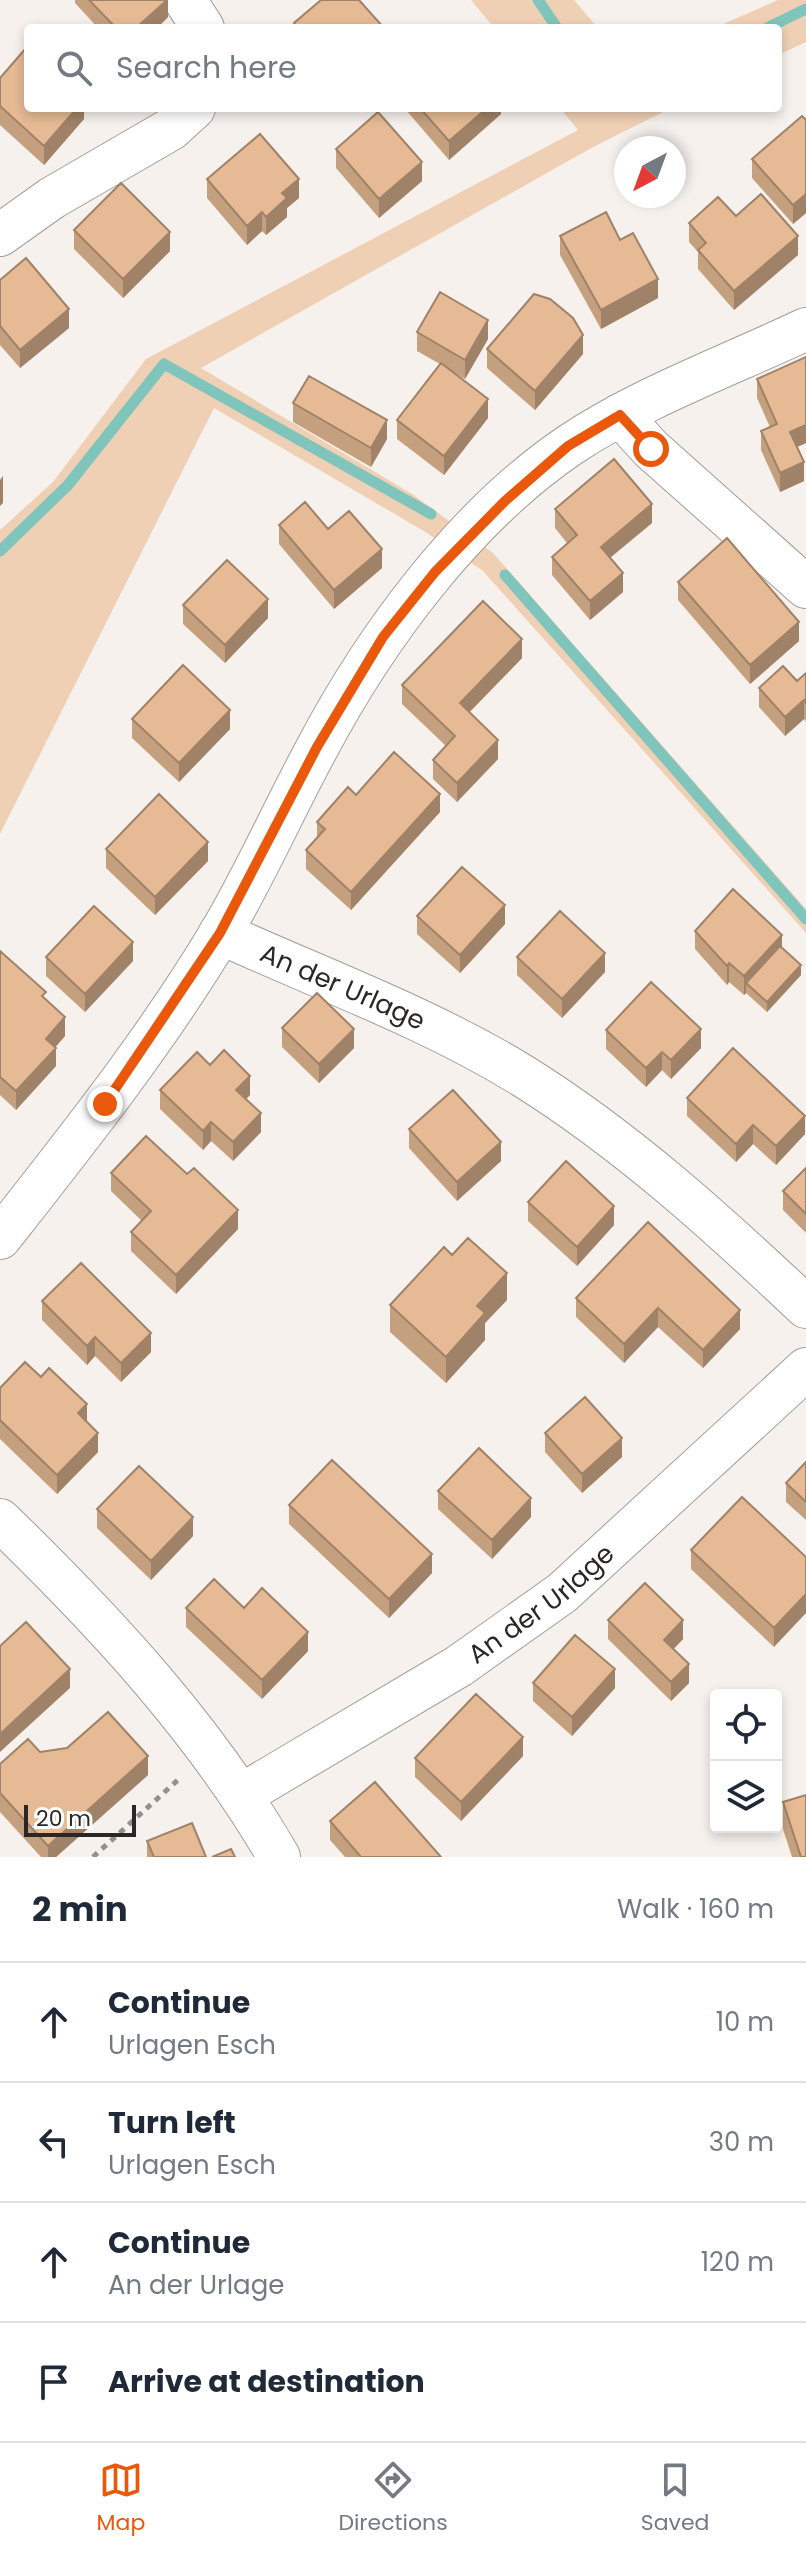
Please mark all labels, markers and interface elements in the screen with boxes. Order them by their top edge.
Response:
search box [24,24,782,112]
icon: search [52,46,96,90]
text: Search here [116,46,297,89]
north arrow [614,136,686,208]
route start [633,431,669,467]
street label: An der Urlage [255,935,431,1039]
route end [87,1086,123,1122]
street label: An der Urlage [461,1536,622,1672]
map controls [710,1689,782,1833]
button: locate [710,1689,782,1761]
button: layers [710,1761,782,1833]
scale bar [24,1801,136,1837]
text: 20 m [36,1803,91,1834]
text: 2 min [32,1885,128,1933]
text: Walk · 160 m [617,1891,774,1927]
text: Continue [108,1981,250,2024]
icon: ahead [32,2000,76,2044]
text: 10 m [716,2004,774,2040]
text: Urlagen Esch [108,2027,276,2063]
text: Turn left [108,2101,236,2144]
icon: left [32,2120,76,2164]
text: 30 m [709,2124,774,2160]
text: Urlagen Esch [108,2147,276,2183]
text: Continue [108,2221,250,2264]
icon: ahead [32,2240,76,2284]
text: 120 m [701,2244,774,2280]
text: An der Urlage [108,2267,284,2303]
icon: arrive [32,2360,76,2404]
text: Arrive at destination [108,2360,425,2403]
tab: Map [97,2458,145,2539]
tab: Directions [338,2458,448,2539]
tab: Saved [641,2458,709,2539]

